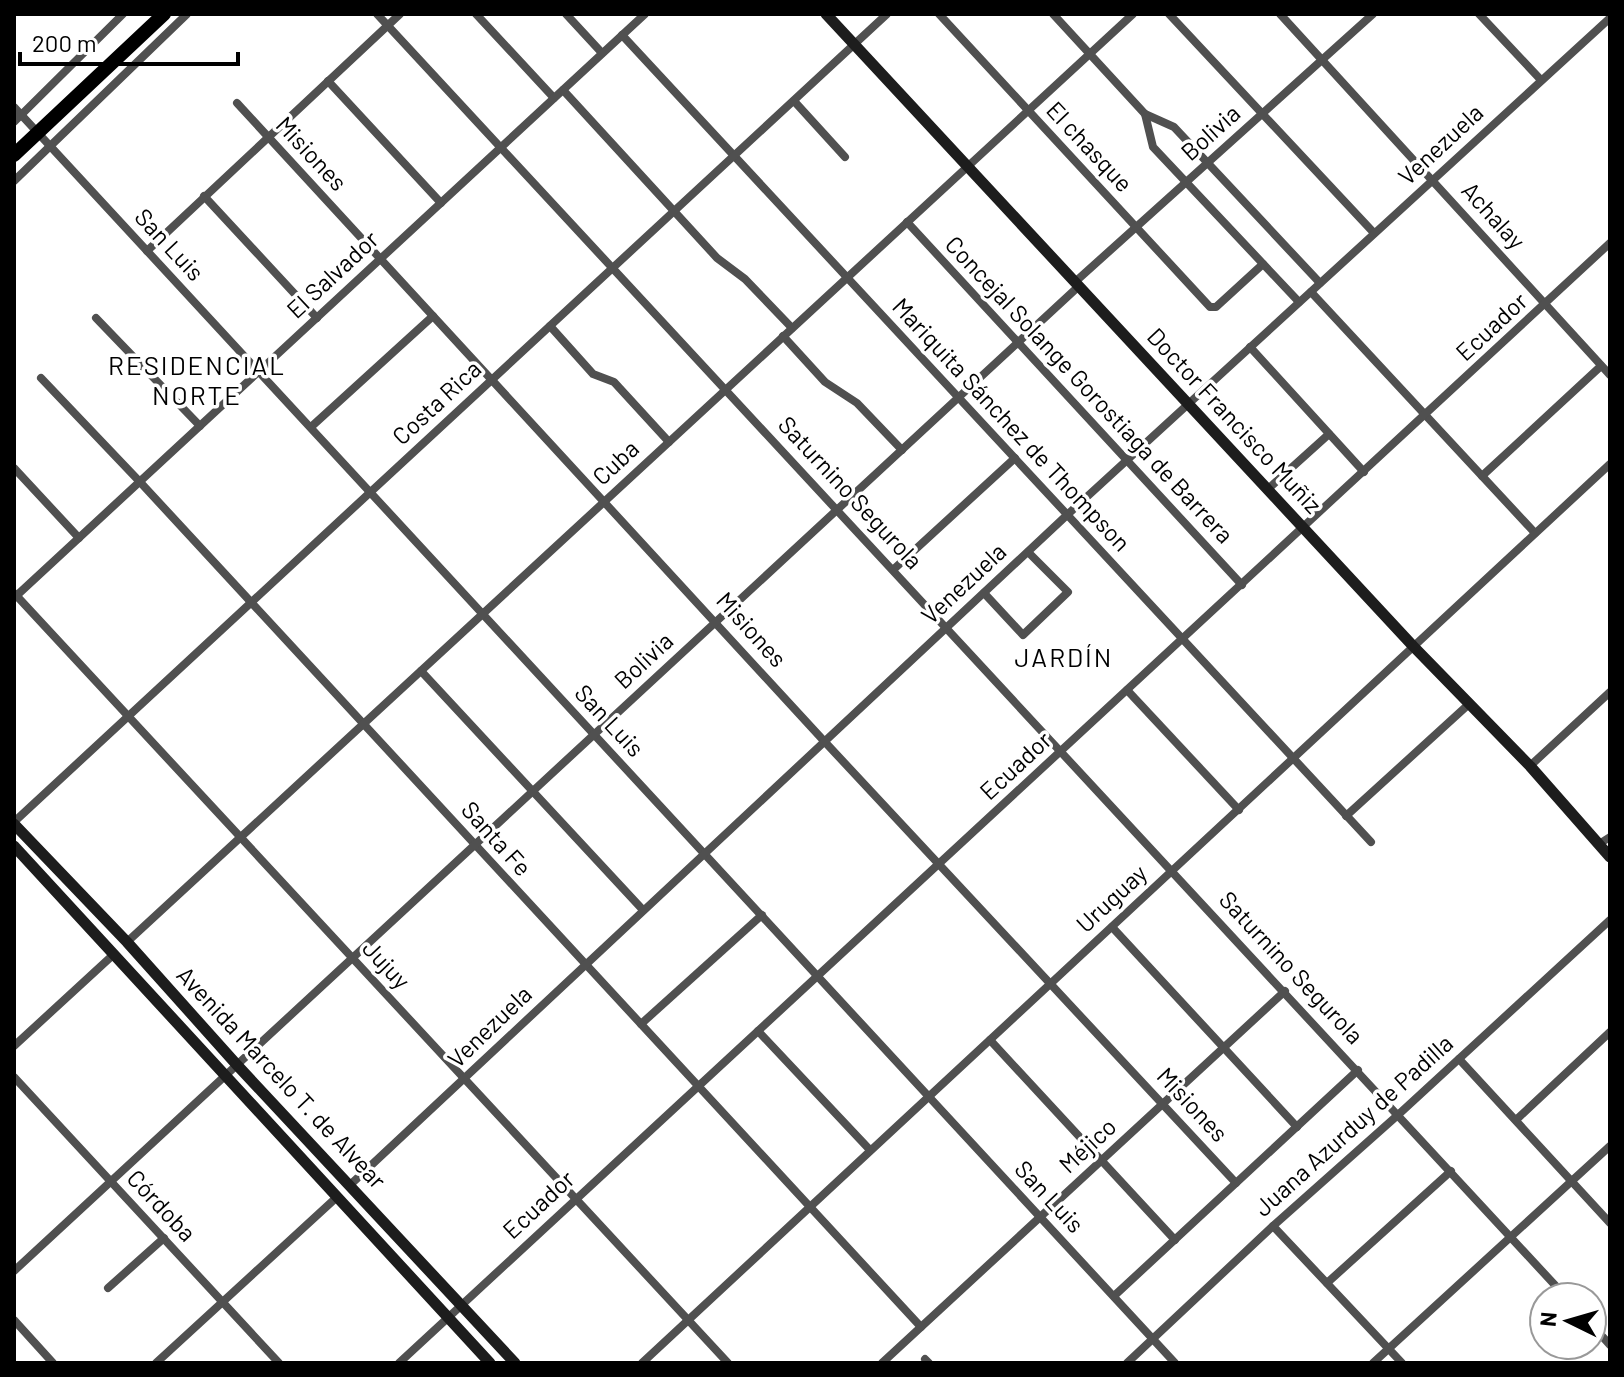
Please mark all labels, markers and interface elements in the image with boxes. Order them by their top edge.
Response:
scale bar [20,16,238,66]
text: 200 m [32,28,97,57]
street label: El chasque [1041,95,1139,197]
street label: Venezuela [1392,97,1488,190]
street label: Bolivia [1174,98,1246,166]
street label: Misiones [270,110,354,196]
street label: Achalay [1456,175,1532,255]
street label: San Luis [129,202,211,286]
street label: El Salvador [280,224,384,324]
street label: Concejal Solange Gorostiaga de Barrera [940,229,1240,549]
street label: Ecuador [1449,285,1533,366]
street label: Mariquita Sánchez de Thompson [887,291,1137,557]
street label: Doctor Francisco Muñiz [1142,321,1328,519]
district label: RESIDENCIAL NORTE [108,349,286,410]
street label: Costa Rica [386,354,486,450]
street label: Saturnino Segurola [773,410,929,574]
street label: Cuba [586,433,644,491]
street label: Venezuela [915,536,1011,629]
street label: Misiones [711,586,793,672]
street label: Bolivia [608,626,678,694]
district label: JARDÍN [1015,641,1113,672]
street label: San Luis [569,678,651,762]
street label: Ecuador [973,724,1057,805]
street label: Santa Fe [456,795,538,881]
street label: Uruguay [1070,858,1152,938]
street label: Saturnino Segurola [1214,885,1370,1049]
street label: Jujuy [357,933,417,995]
street label: Avenida Marcelo T. de Alvear [171,960,393,1194]
street label: Venezuela [441,979,537,1073]
street label: Juana Azurduy de Padilla [1248,1028,1458,1222]
street label: Misiones [1151,1061,1235,1147]
street label: Méjico [1052,1111,1122,1179]
street label: San Luis [1009,1154,1091,1238]
street label: Córdoba [122,1163,203,1247]
street label: Ecuador [496,1163,580,1244]
north arrow [1528,1281,1608,1361]
text: N [1533,1311,1561,1328]

